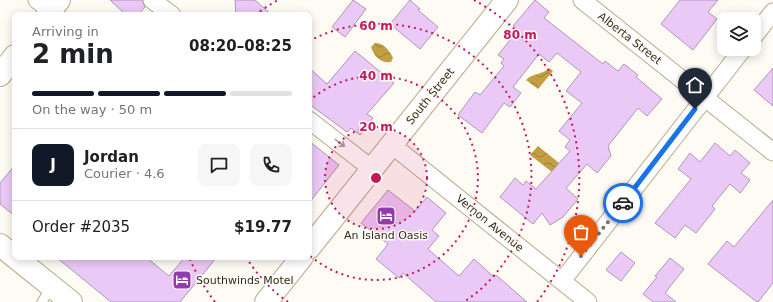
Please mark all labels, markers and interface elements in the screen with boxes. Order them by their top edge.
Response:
street label: Alberta Street [595,10,665,68]
map controls [717,12,761,56]
button: layers [717,12,761,56]
text: 60 m [359,19,393,33]
text: Arriving in [32,24,99,39]
text: 80 m [503,28,537,42]
text: 08:20–08:25 [189,37,292,55]
text: 2 min [32,39,114,69]
street label: South Street [404,65,458,127]
pin [678,68,712,109]
text: 40 m [359,69,393,83]
icon: home [684,74,706,96]
text: On the way · 50 m [32,102,152,117]
text: 20 m [359,120,393,134]
one-way arrow [334,139,345,147]
button: chat [198,144,240,186]
button: phone [250,144,292,186]
text: Jordan [84,148,139,166]
text: J [50,156,56,174]
text: Courier · 4.6 [84,166,165,181]
centre of rings [369,171,383,185]
courier [603,183,643,223]
street label: Vernon Avenue [453,192,526,255]
icon: car [612,192,634,214]
hotel icon: An Island Oasis [375,205,397,227]
pin [564,215,598,256]
text: Order #2035 [32,218,130,236]
text: $19.77 [234,218,292,236]
icon: bag [570,221,592,243]
place label: An Island Oasis [344,229,428,242]
hotel icon: Southwinds Motel [171,269,193,291]
place label: Southwinds Motel [196,274,294,287]

